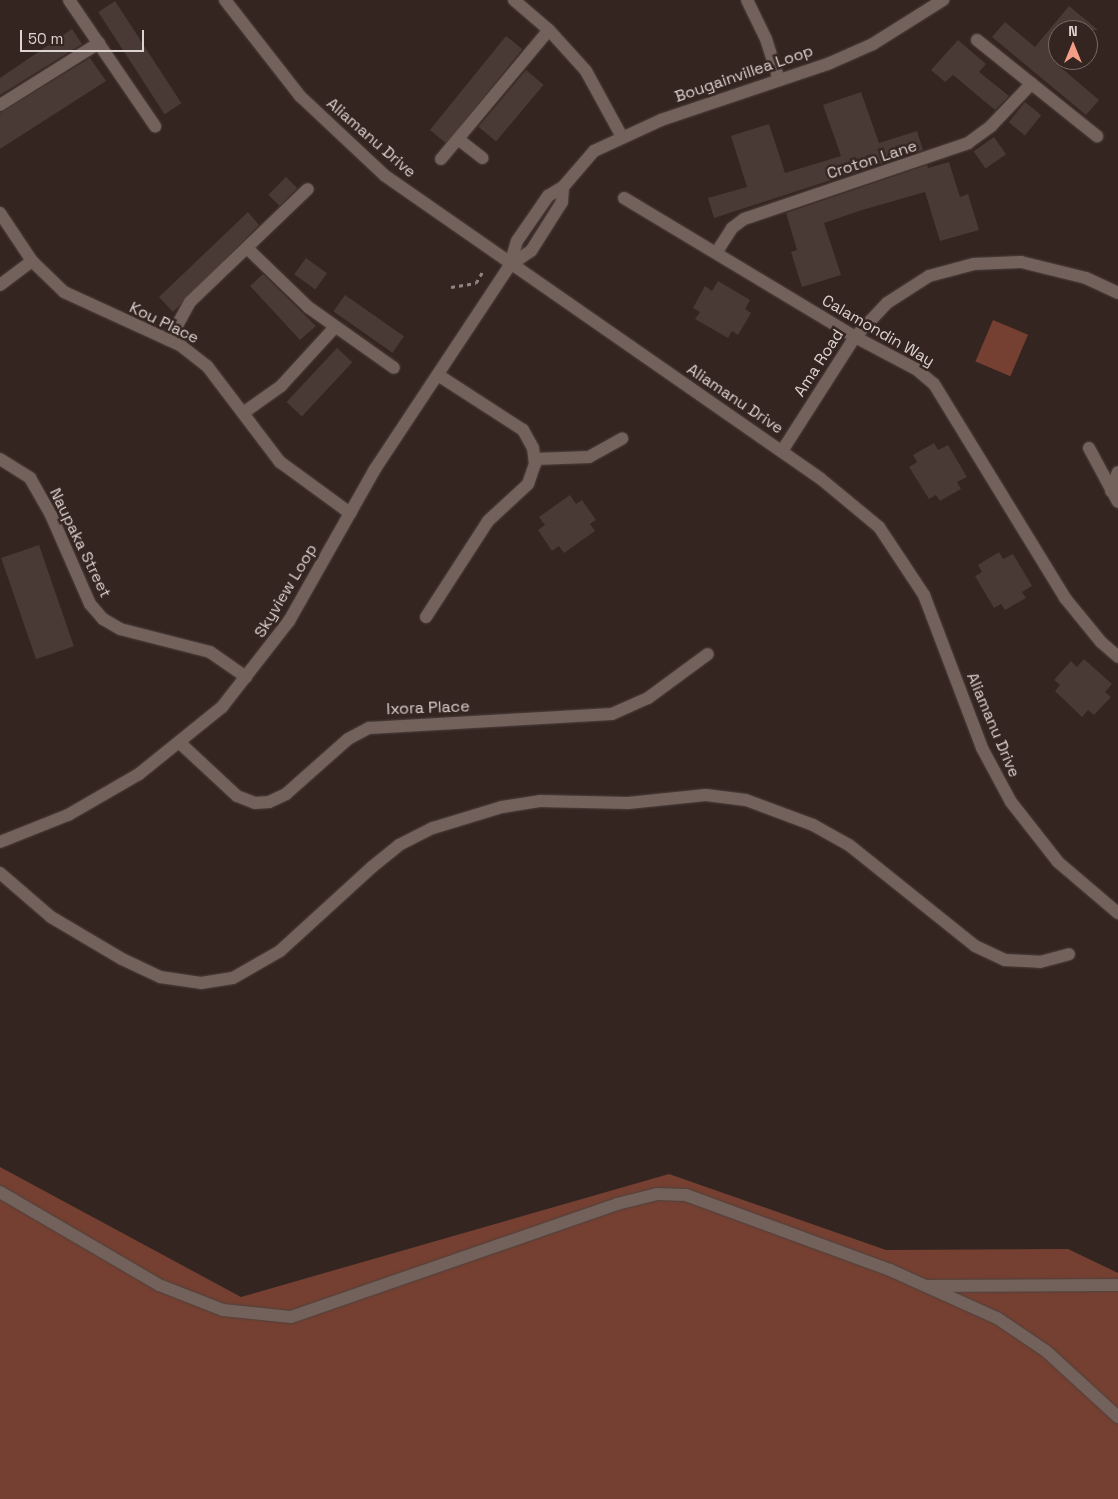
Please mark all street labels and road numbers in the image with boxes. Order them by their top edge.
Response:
street label: Bougainvillea Loop [672,41,816,107]
street label: Aliamanu Drive [322,94,420,182]
street label: Croton Lane [824,136,920,184]
street label: Calamondin Way [818,291,938,371]
street label: Kou Place [126,298,202,348]
street label: Ama Road [790,326,848,400]
street label: Aliamanu Drive [683,360,787,438]
street label: Naupaka Street [45,485,115,601]
street label: Skyview Loop [251,541,321,641]
street label: Aliamanu Drive [962,670,1024,780]
street label: Ixora Place [386,697,470,719]

